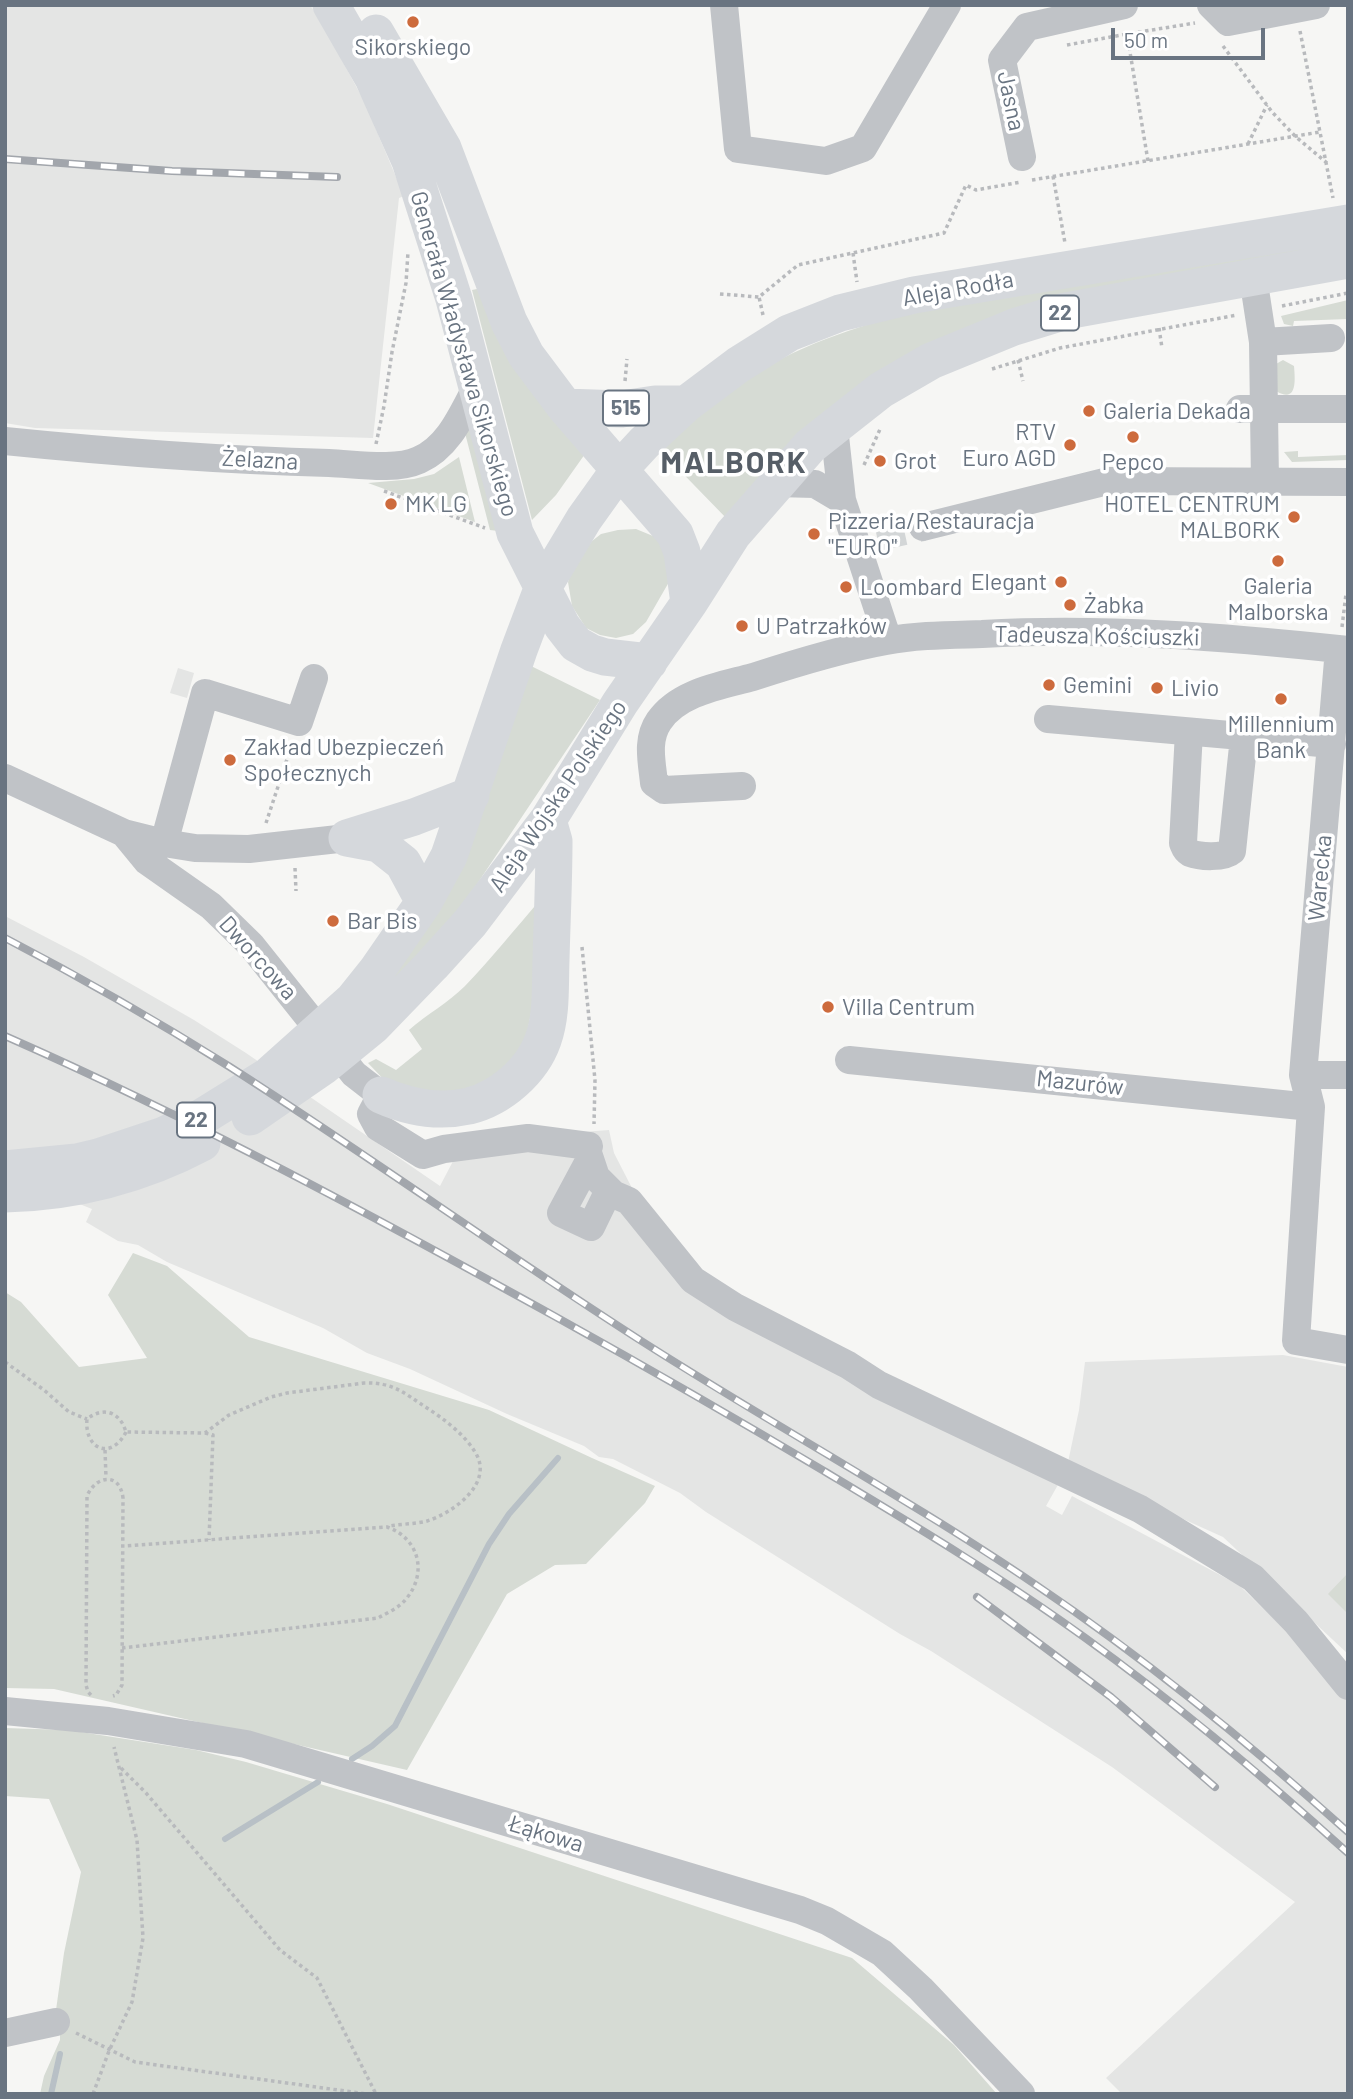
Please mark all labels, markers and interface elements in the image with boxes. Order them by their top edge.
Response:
marker: Sikorskiego [405,14,421,30]
scale bar [1115,14,1269,58]
text: 50 m [1124,27,1168,52]
place label: Sikorskiego [355,33,471,61]
street label: Jasna [991,69,1031,133]
street label: Generała Władysława Sikorskiego [404,188,524,520]
street label: Aleja Rodła [900,266,1016,312]
road number: 22 [1041,296,1079,330]
road number: 515 [603,390,649,426]
place label: Galeria Dekada [1103,397,1251,425]
marker: Galeria Dekada [1081,403,1097,419]
place label: RTV Euro AGD [962,418,1056,472]
marker: Pepco [1125,429,1141,445]
marker: RTV Euro AGD [1062,437,1078,453]
street label: Żelazna [221,444,299,476]
district label: MALBORK [661,445,807,481]
place label: Grot [894,447,937,475]
place label: Pepco [1102,448,1164,476]
marker: Grot [872,453,888,469]
place label: MK LG [405,490,467,518]
place label: HOTEL CENTRUM MALBORK [1104,490,1280,544]
marker: MK LG [383,496,399,512]
place label: Pizzeria/Restauracja "EURO" [828,507,1034,561]
marker: HOTEL CENTRUM MALBORK [1286,509,1302,525]
marker: Pizzeria/Restauracja "EURO" [806,526,822,542]
marker: Galeria Malborska [1270,553,1286,569]
place label: Elegant [971,568,1047,596]
place label: Galeria Malborska [1228,572,1328,626]
place label: Loombard [860,573,962,601]
marker: Elegant [1053,574,1069,590]
marker: Loombard [838,579,854,595]
place label: Żabka [1084,591,1144,619]
marker: Żabka [1062,597,1078,613]
place label: U Patrzałków [756,612,887,640]
marker: U Patrzałków [734,618,750,634]
street label: Tadeusza Kościuszki [994,620,1200,652]
place label: Gemini [1063,671,1132,699]
place label: Livio [1171,674,1219,702]
marker: Gemini [1041,677,1057,693]
marker: Livio [1149,680,1165,696]
marker: Millennium Bank [1273,691,1289,707]
street label: Aleja Wojska Polskiego [483,695,633,897]
place label: Millennium Bank [1227,710,1335,764]
place label: Zakład Ubezpieczeń Społecznych [244,733,444,787]
marker: Zakład Ubezpieczeń Społecznych [222,752,238,768]
street label: Warecka [1302,834,1338,922]
place label: Bar Bis [347,907,417,935]
street label: Dworcowa [213,910,303,1006]
marker: Bar Bis [325,913,341,929]
place label: Villa Centrum [842,993,975,1021]
marker: Villa Centrum [820,999,836,1015]
street label: Mazurów [1035,1065,1125,1101]
road number: 22 [177,1102,215,1138]
street label: Łąkowa [505,1810,587,1858]

